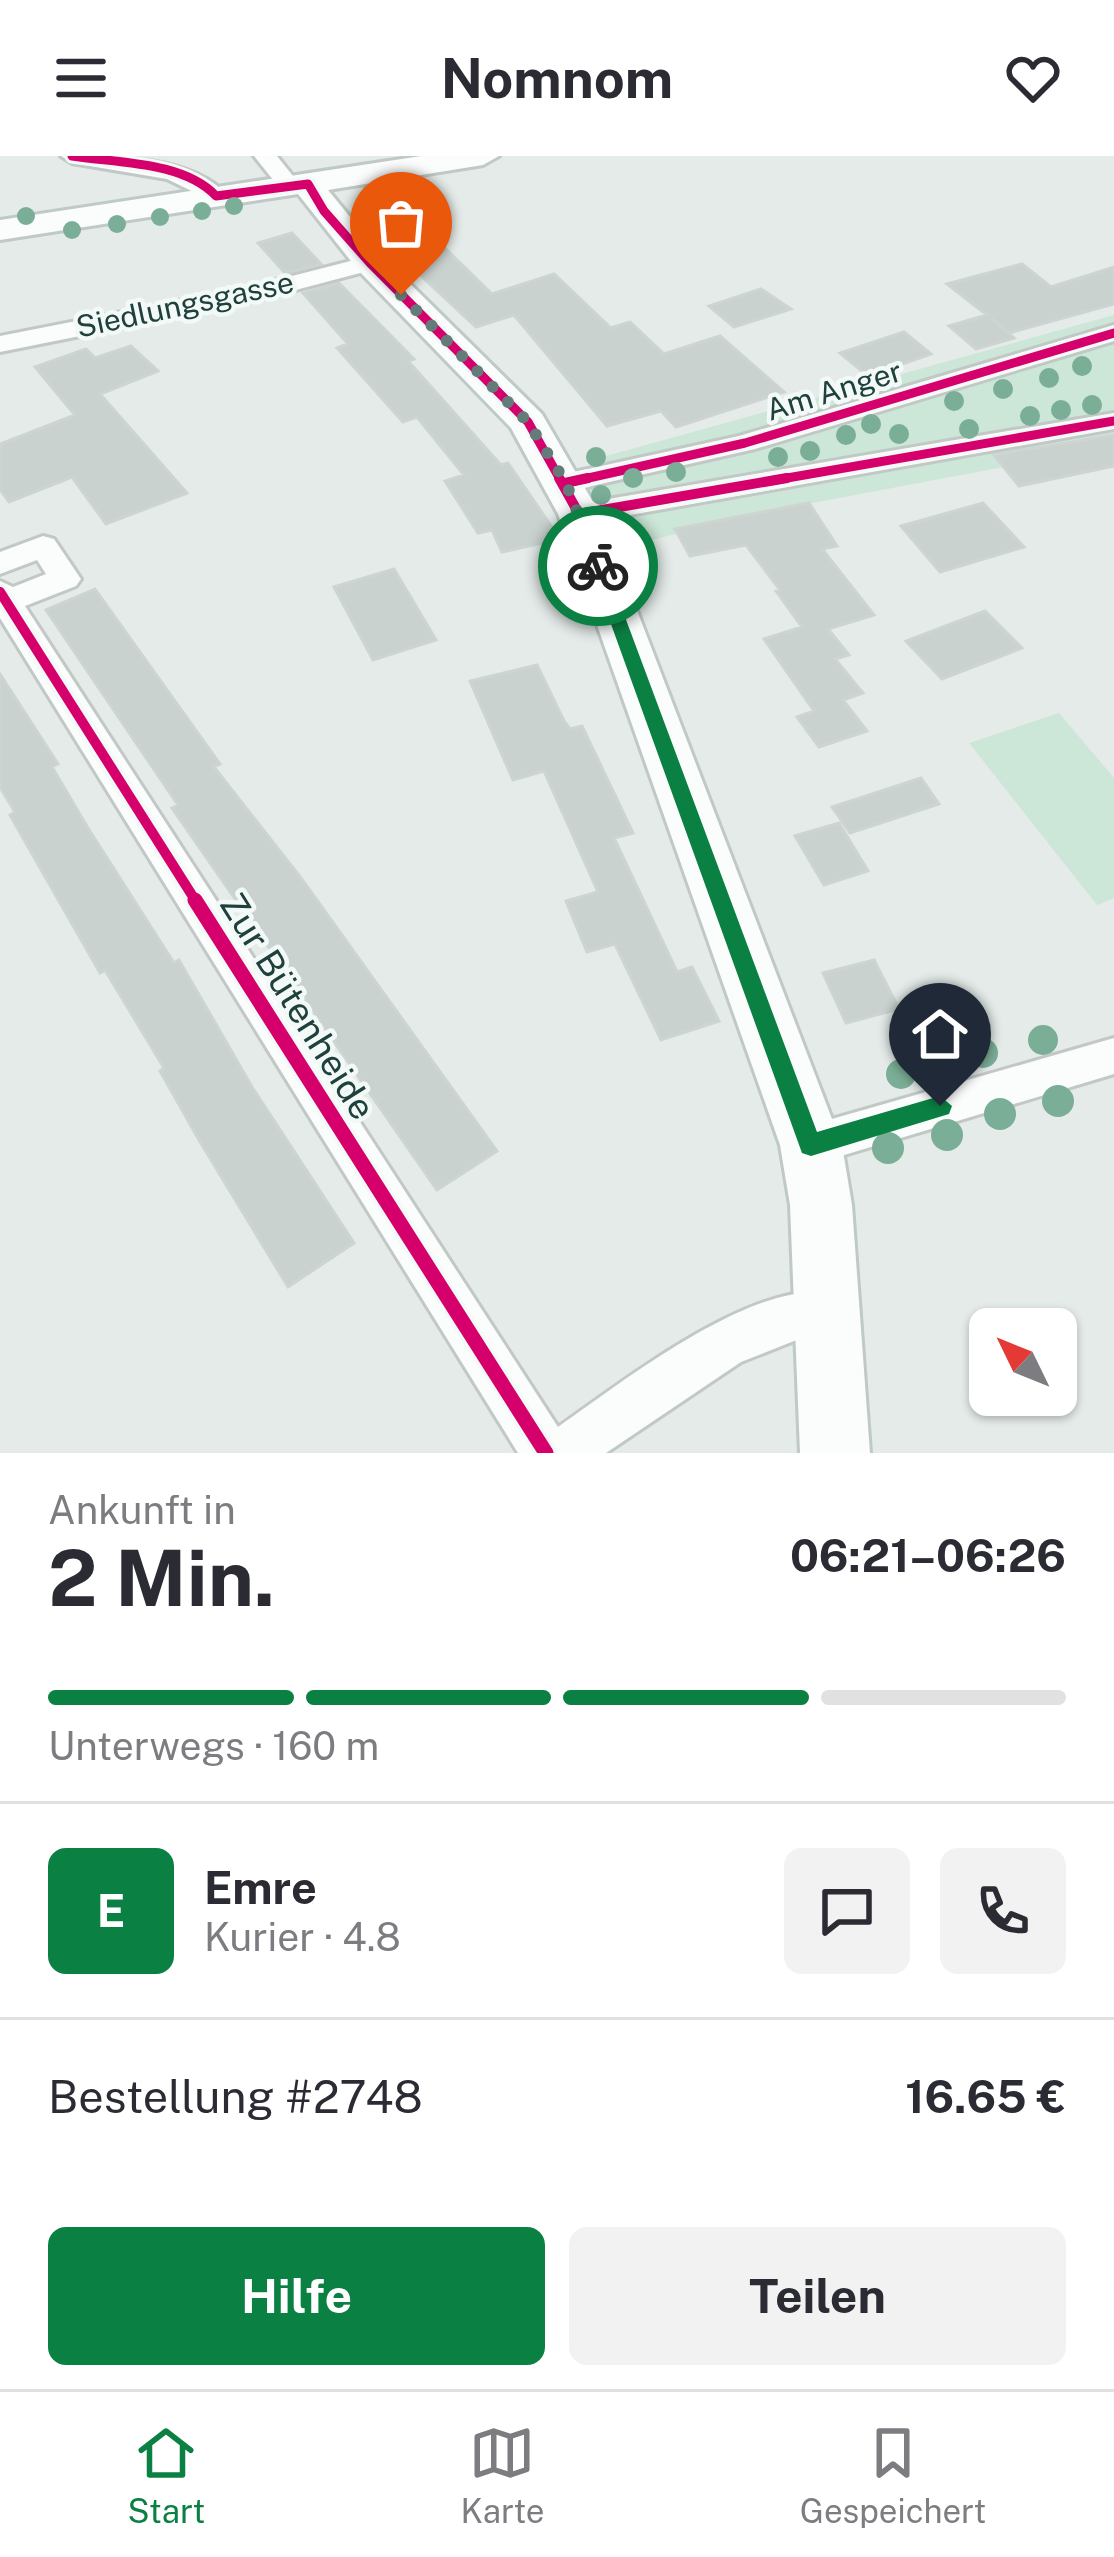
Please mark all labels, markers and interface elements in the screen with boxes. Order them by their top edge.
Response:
icon: menu [48,45,114,111]
icon: heart [1000,45,1066,111]
text: Nomnom [441,47,673,110]
pin [350,172,452,295]
icon: bag [368,190,434,256]
street label: Siedlungsgasse [73,263,297,345]
street label: Am Anger [761,352,906,428]
courier [538,506,658,626]
icon: bike [565,533,631,599]
street label: Zur Bütenheide [212,885,384,1127]
pin [889,983,991,1106]
icon: home [907,1001,973,1067]
north arrow [969,1308,1077,1416]
map controls [969,1308,1077,1416]
text: Ankunft in [48,1487,236,1533]
text: 06:21–06:26 [790,1529,1066,1582]
text: 2 Min. [48,1532,275,1624]
text: Unterwegs · 160 m [48,1723,379,1769]
button: chat [784,1848,910,1974]
button: phone [940,1848,1066,1974]
text: Emre [204,1861,317,1914]
text: E [97,1884,125,1937]
text: Kurier · 4.8 [204,1914,401,1960]
text: Bestellung #2748 [48,2070,423,2123]
text: 16.65 € [905,2070,1066,2123]
button: Hilfe [48,2227,545,2365]
button: Teilen [569,2227,1066,2365]
tab: Start [128,2420,205,2530]
tab: Karte [461,2420,544,2530]
tab: Gespeichert [800,2420,986,2530]

